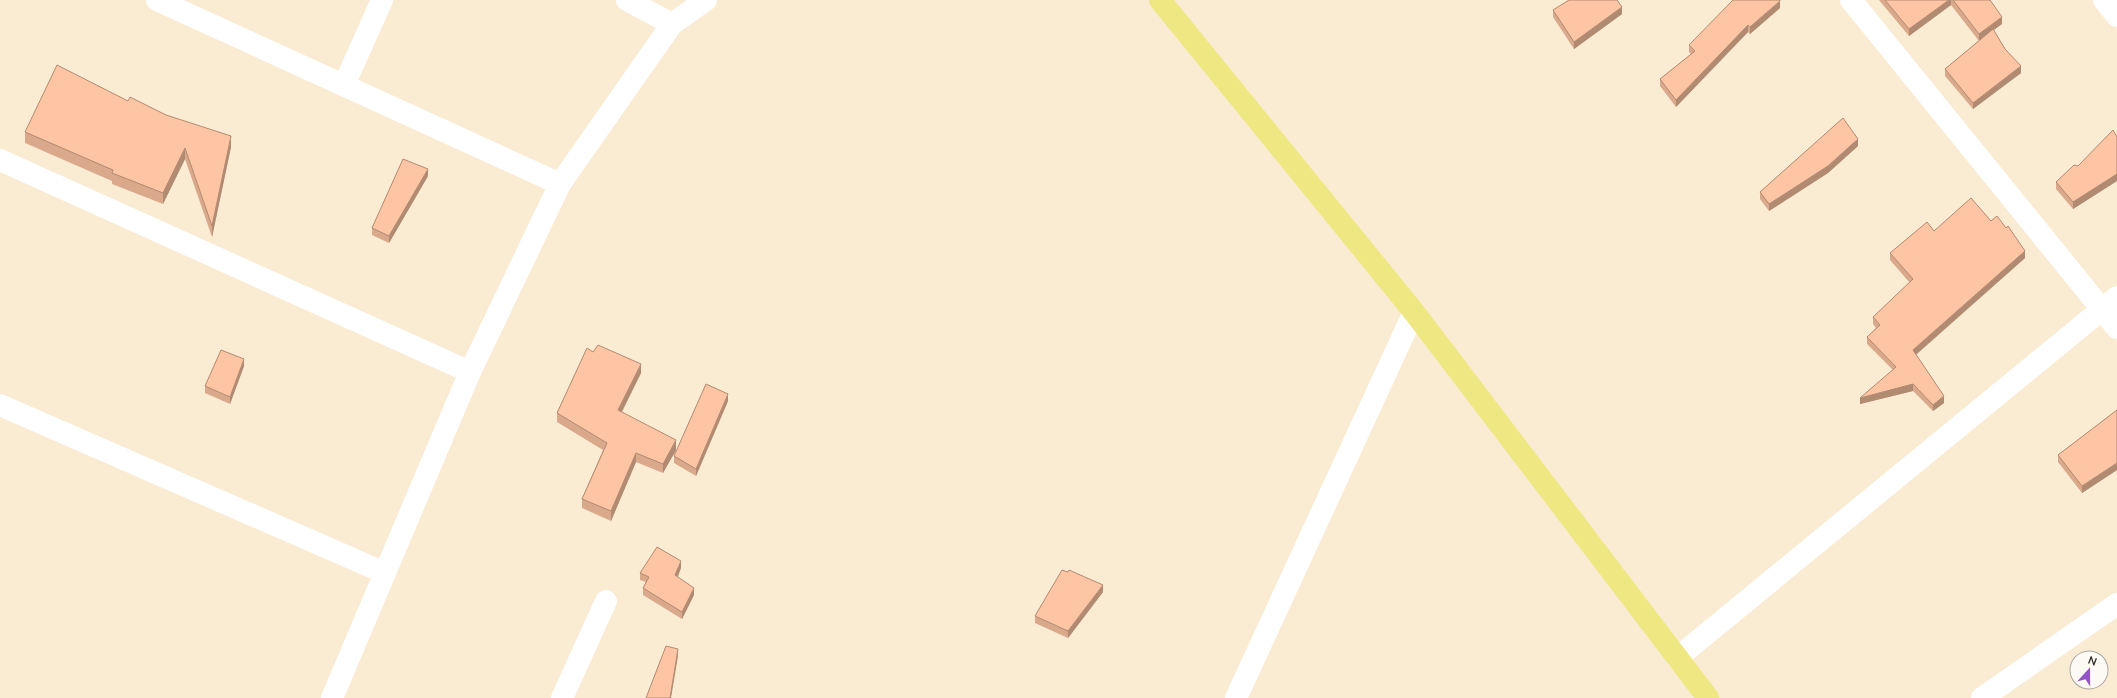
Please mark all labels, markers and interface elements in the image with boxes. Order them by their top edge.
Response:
north arrow [2069,650,2109,690]
text: N [2086,653,2099,669]

